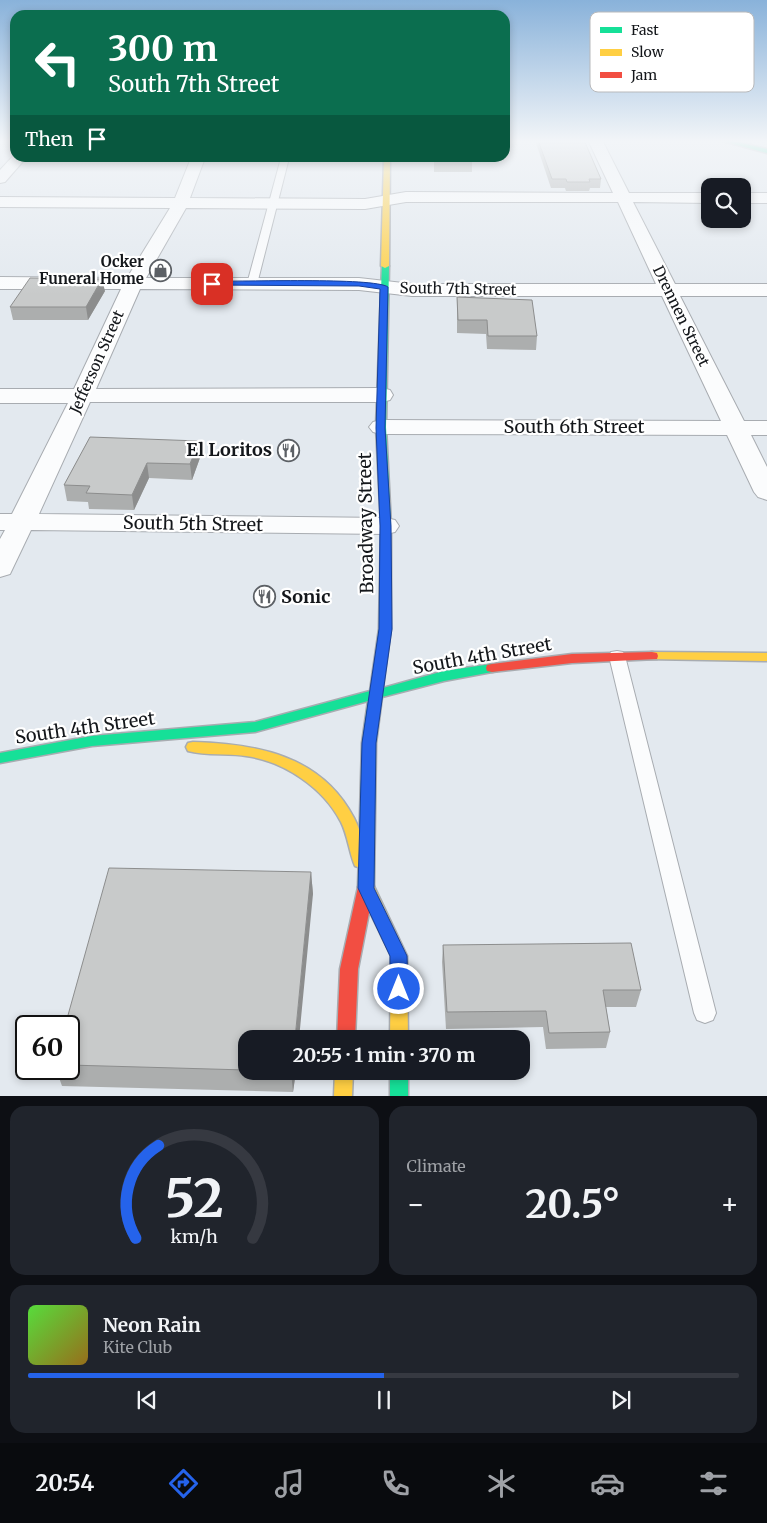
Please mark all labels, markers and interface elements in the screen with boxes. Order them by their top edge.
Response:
legend [590,12,754,92]
text: Fast [631,21,659,39]
text: 300 m [108,27,218,71]
icon: left [25,30,90,95]
text: Slow [631,43,664,61]
text: Jam [630,66,657,84]
text: South 7th Street [108,70,279,98]
icon: arrive [83,125,111,153]
text: Then [25,127,73,151]
map controls [701,178,751,228]
button: search [701,178,751,228]
place label: Ocker Funeral Home [39,252,144,288]
shop icon: Ocker Funeral Home [148,259,172,283]
street label: Drennen Street [649,262,714,369]
pin [191,263,233,305]
icon: arrive [198,270,226,298]
street label: South 7th Street [399,278,517,299]
street label: Jefferson Street [65,307,128,417]
street label: South 6th Street [504,415,644,438]
place label: El Loritos [186,438,272,461]
restaurant icon: El Loritos [276,438,300,462]
street label: Broadway Street [353,452,378,594]
street label: South 5th Street [123,511,263,536]
restaurant icon: Sonic [253,585,277,609]
place label: Sonic [281,585,330,608]
street label: South 4th Street [411,632,553,679]
street label: South 4th Street [14,706,156,749]
position arrow [372,962,424,1014]
speed limit sign: 60 [15,1015,80,1080]
text: 20:55 · 1 min · 370 m [293,1043,475,1067]
text: Climate [407,1156,466,1176]
text: 52 [165,1166,224,1231]
text: 20.5° [525,1181,620,1228]
text: − [407,1186,425,1222]
text: + [720,1186,739,1222]
text: km/h [171,1225,218,1248]
text: Neon Rain [103,1313,201,1337]
text: Kite Club [103,1337,172,1357]
icon: previous [133,1386,161,1414]
icon: pause [370,1386,398,1414]
icon: next [607,1386,635,1414]
icon: directions [166,1466,201,1501]
icon: music [272,1466,307,1501]
icon: phone [378,1466,413,1501]
icon: climate [484,1466,519,1501]
icon: car [590,1466,625,1501]
icon: filters [696,1466,731,1501]
text: 20:54 [36,1469,94,1497]

